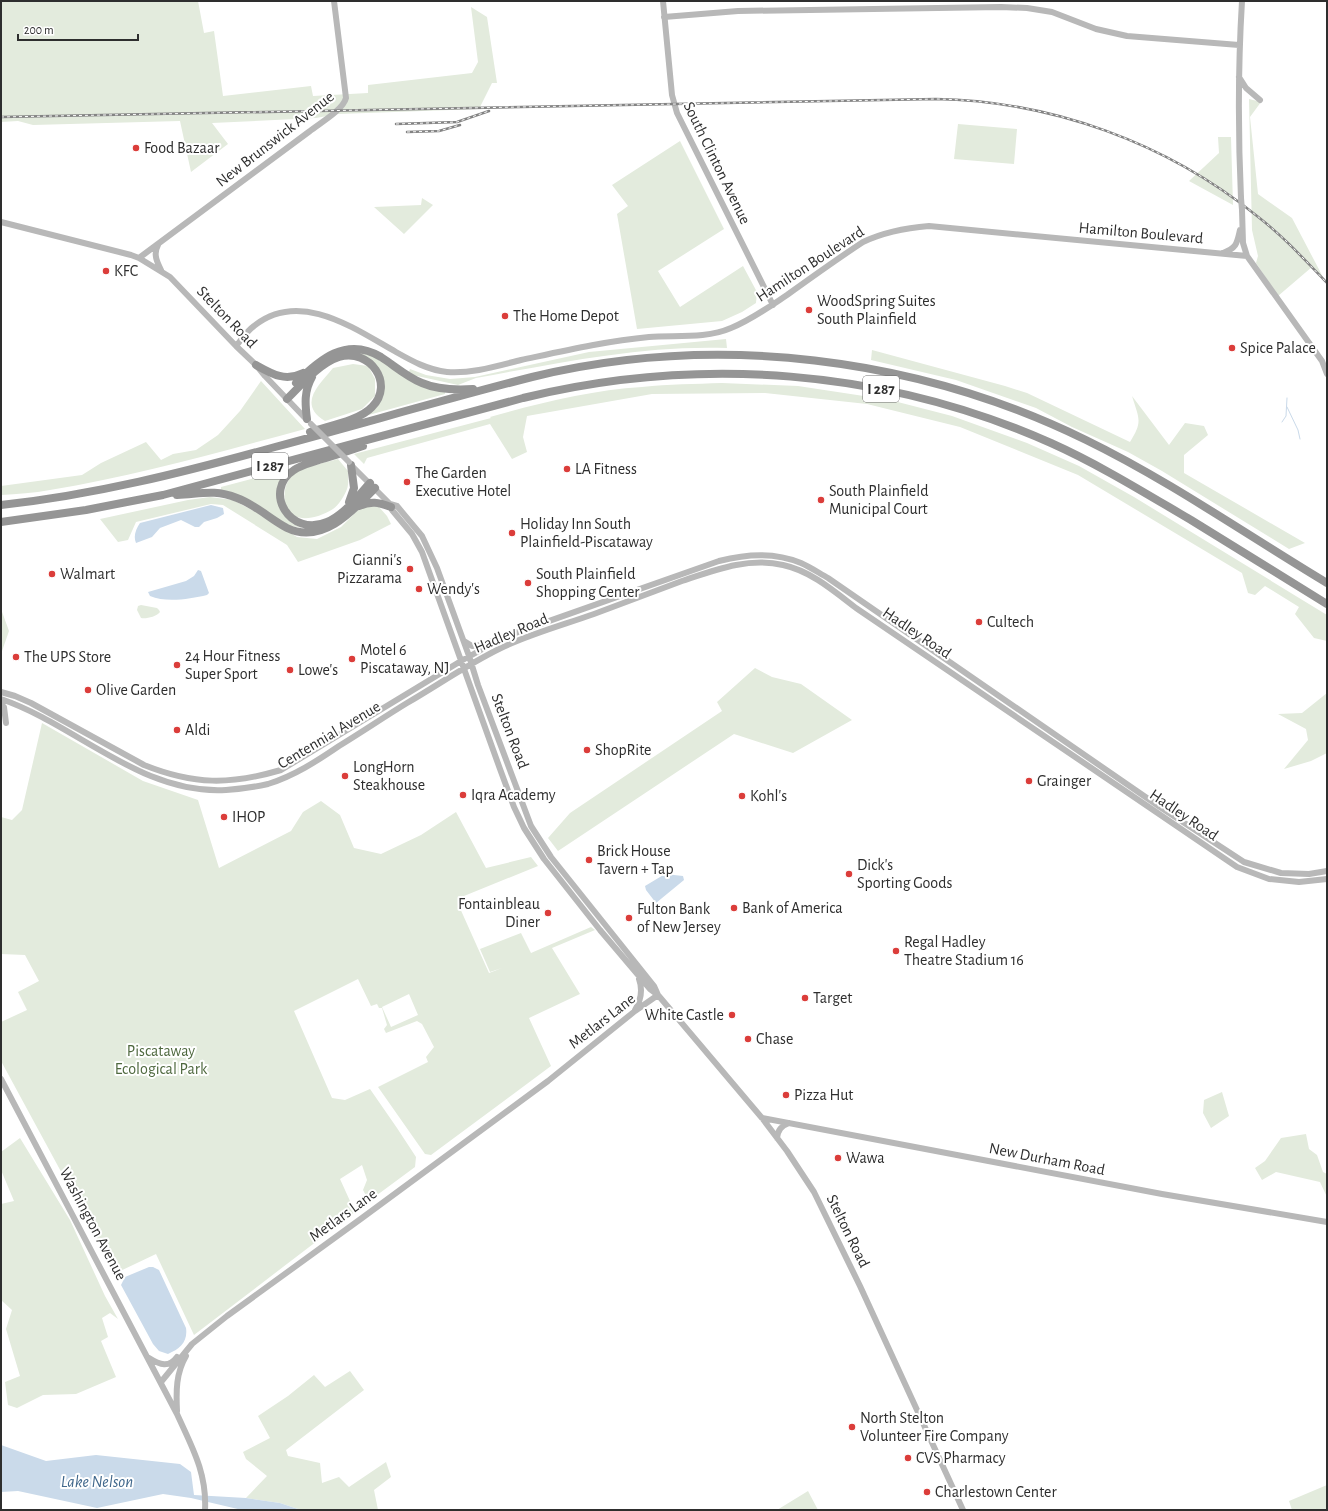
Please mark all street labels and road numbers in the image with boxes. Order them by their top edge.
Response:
street label: New Brunswick Avenue [213,88,337,190]
street label: South Clinton Avenue [680,99,754,227]
street label: Hamilton Boulevard [1078,220,1204,246]
street label: Hamilton Boulevard [753,223,867,305]
street label: Stelton Road [194,283,260,351]
road number: I 287 [863,376,899,402]
road number: I 287 [252,453,288,479]
street label: Hadley Road [879,604,954,663]
street label: Hadley Road [472,610,551,657]
street label: Stelton Road [488,691,532,771]
street label: Centennial Avenue [275,698,383,772]
street label: Hadley Road [1146,786,1221,845]
street label: Metlars Lane [566,990,638,1052]
street label: New Durham Road [988,1140,1106,1178]
street label: Washington Avenue [57,1165,129,1283]
street label: Metlars Lane [306,1185,380,1245]
street label: Stelton Road [823,1192,873,1270]

